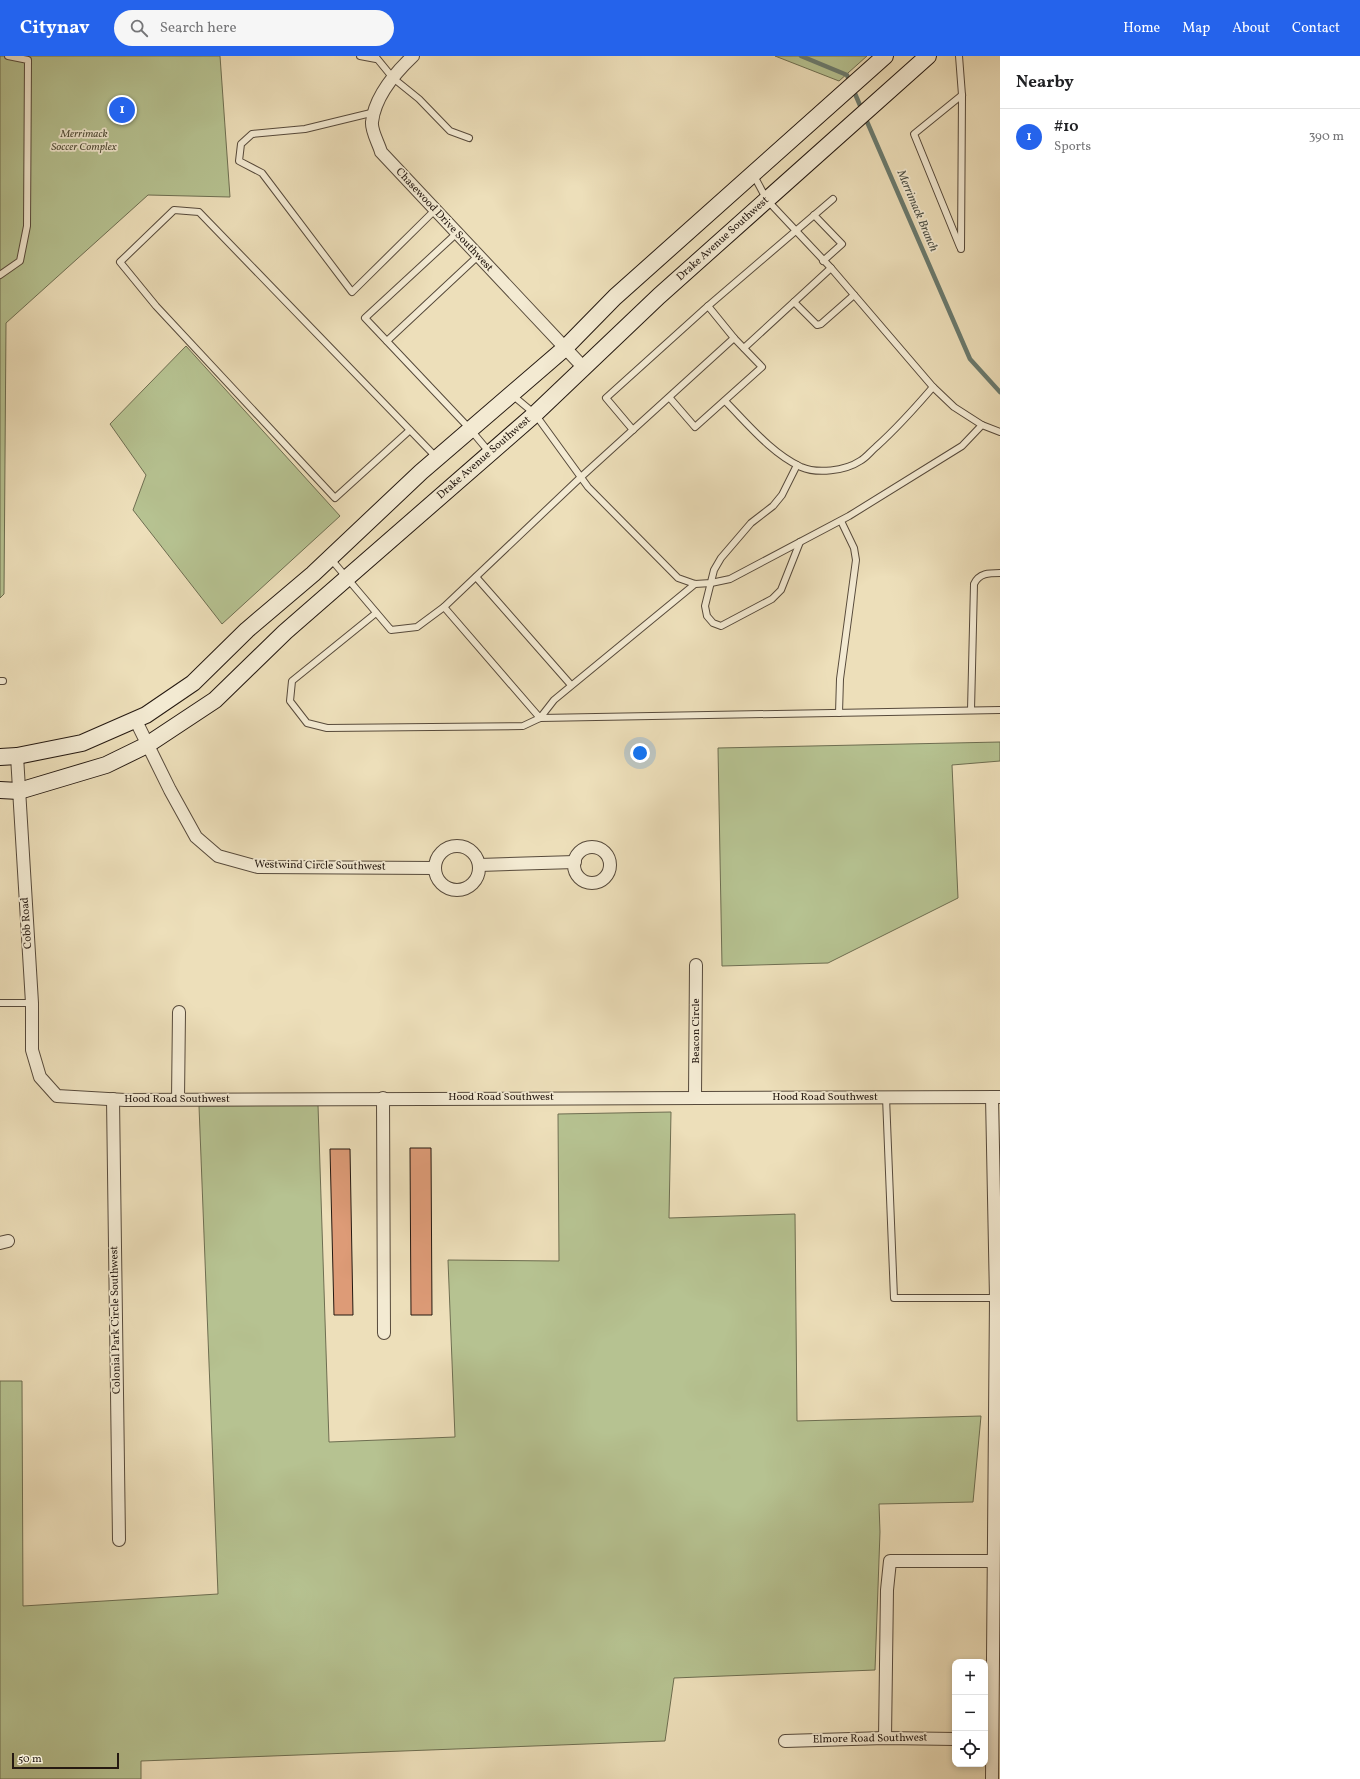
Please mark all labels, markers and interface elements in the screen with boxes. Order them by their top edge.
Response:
search box [114,10,394,46]
text: Citynav [20,15,90,41]
icon: search [128,17,150,39]
text: Search here [160,18,237,39]
text: Home [1123,19,1160,38]
text: Map [1182,19,1210,38]
text: About [1232,19,1270,38]
text: Contact [1292,19,1340,38]
text: Nearby [1016,71,1074,94]
pin: 1 [109,95,135,125]
text: #10 [1054,117,1078,138]
park label: Merrimack Soccer Complex [51,127,117,155]
text: 1 [1026,128,1032,146]
text: 390 m [1309,128,1344,146]
text: Sports [1054,138,1091,156]
street label: Chasewood Drive Southwest [392,165,496,275]
water label: Merrimack Branch [892,167,941,254]
street label: Drake Avenue Southwest [673,193,773,285]
street label: Drake Avenue Southwest [434,413,534,503]
your location [630,743,650,763]
street label: Westwind Circle Southwest [254,857,386,875]
street label: Cobb Road [18,897,36,949]
street label: Beacon Circle [689,998,704,1064]
street label: Hood Road Southwest [448,1090,554,1105]
street label: Hood Road Southwest [772,1090,878,1105]
street label: Hood Road Southwest [124,1092,230,1107]
street label: Colonial Park Circle Southwest [107,1246,125,1394]
map controls [952,1659,988,1767]
button: + [952,1659,988,1695]
button: − [952,1695,988,1731]
street label: Elmore Road Southwest [812,1730,928,1748]
button: locate [952,1731,988,1767]
scale bar [12,1751,119,1770]
text: 50 m [18,1752,42,1767]

